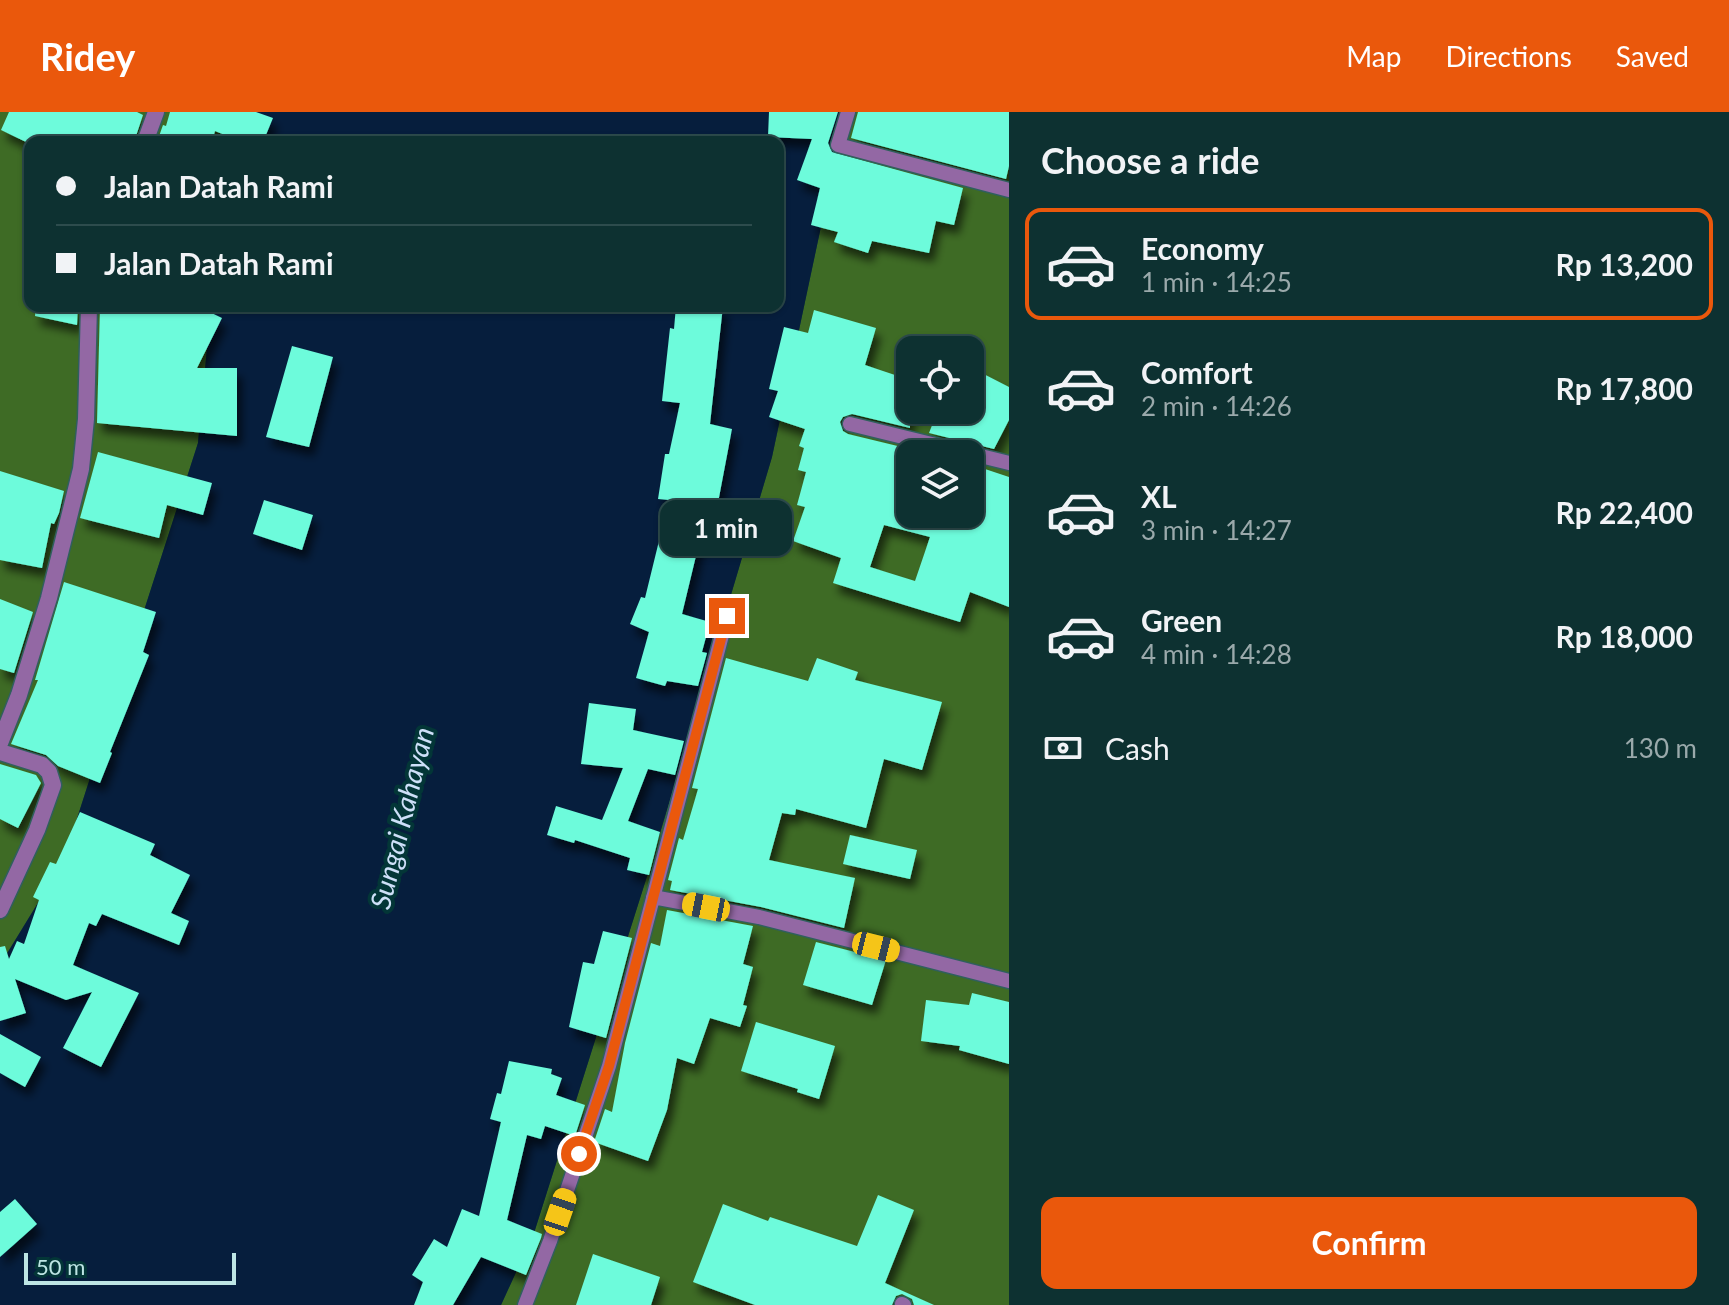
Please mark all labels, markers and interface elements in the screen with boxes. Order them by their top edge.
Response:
text: Ridey [40,33,135,79]
text: Map [1346,39,1401,73]
text: Directions [1445,39,1572,73]
text: Saved [1616,39,1689,73]
text: Choose a ride [1041,138,1260,182]
text: Jalan Datah Rami [104,168,334,204]
icon: car [1045,228,1117,300]
text: Economy [1141,230,1264,266]
text: Jalan Datah Rami [104,245,334,281]
text: Rp 13,200 [1556,246,1693,282]
text: 1 min · 14:25 [1141,266,1292,298]
map controls [896,336,984,528]
button: locate [896,336,984,424]
icon: car [1045,352,1117,424]
text: Comfort [1141,354,1253,390]
text: Rp 17,800 [1556,370,1693,406]
text: 2 min · 14:26 [1141,390,1292,422]
button: layers [896,440,984,528]
icon: car [1045,476,1117,548]
text: XL [1141,478,1177,514]
text: Rp 22,400 [1556,494,1693,530]
callout: 1 min [661,500,793,556]
text: 1 min [694,512,758,544]
text: 3 min · 14:27 [1141,514,1292,546]
route end [709,598,745,634]
icon: car [1045,600,1117,672]
text: Green [1141,602,1222,638]
text: Rp 18,000 [1556,618,1693,654]
text: 4 min · 14:28 [1141,638,1292,670]
water label: Sungai Kahayan [362,723,440,912]
icon: cash [1041,726,1085,770]
text: Cash [1105,730,1170,766]
text: 130 m [1624,732,1697,764]
car [680,891,732,923]
car [850,930,902,964]
route start [561,1136,597,1172]
car [541,1185,579,1239]
button: Confirm [1041,1197,1697,1289]
scale bar [24,1249,236,1285]
text: 50 m [36,1253,85,1280]

